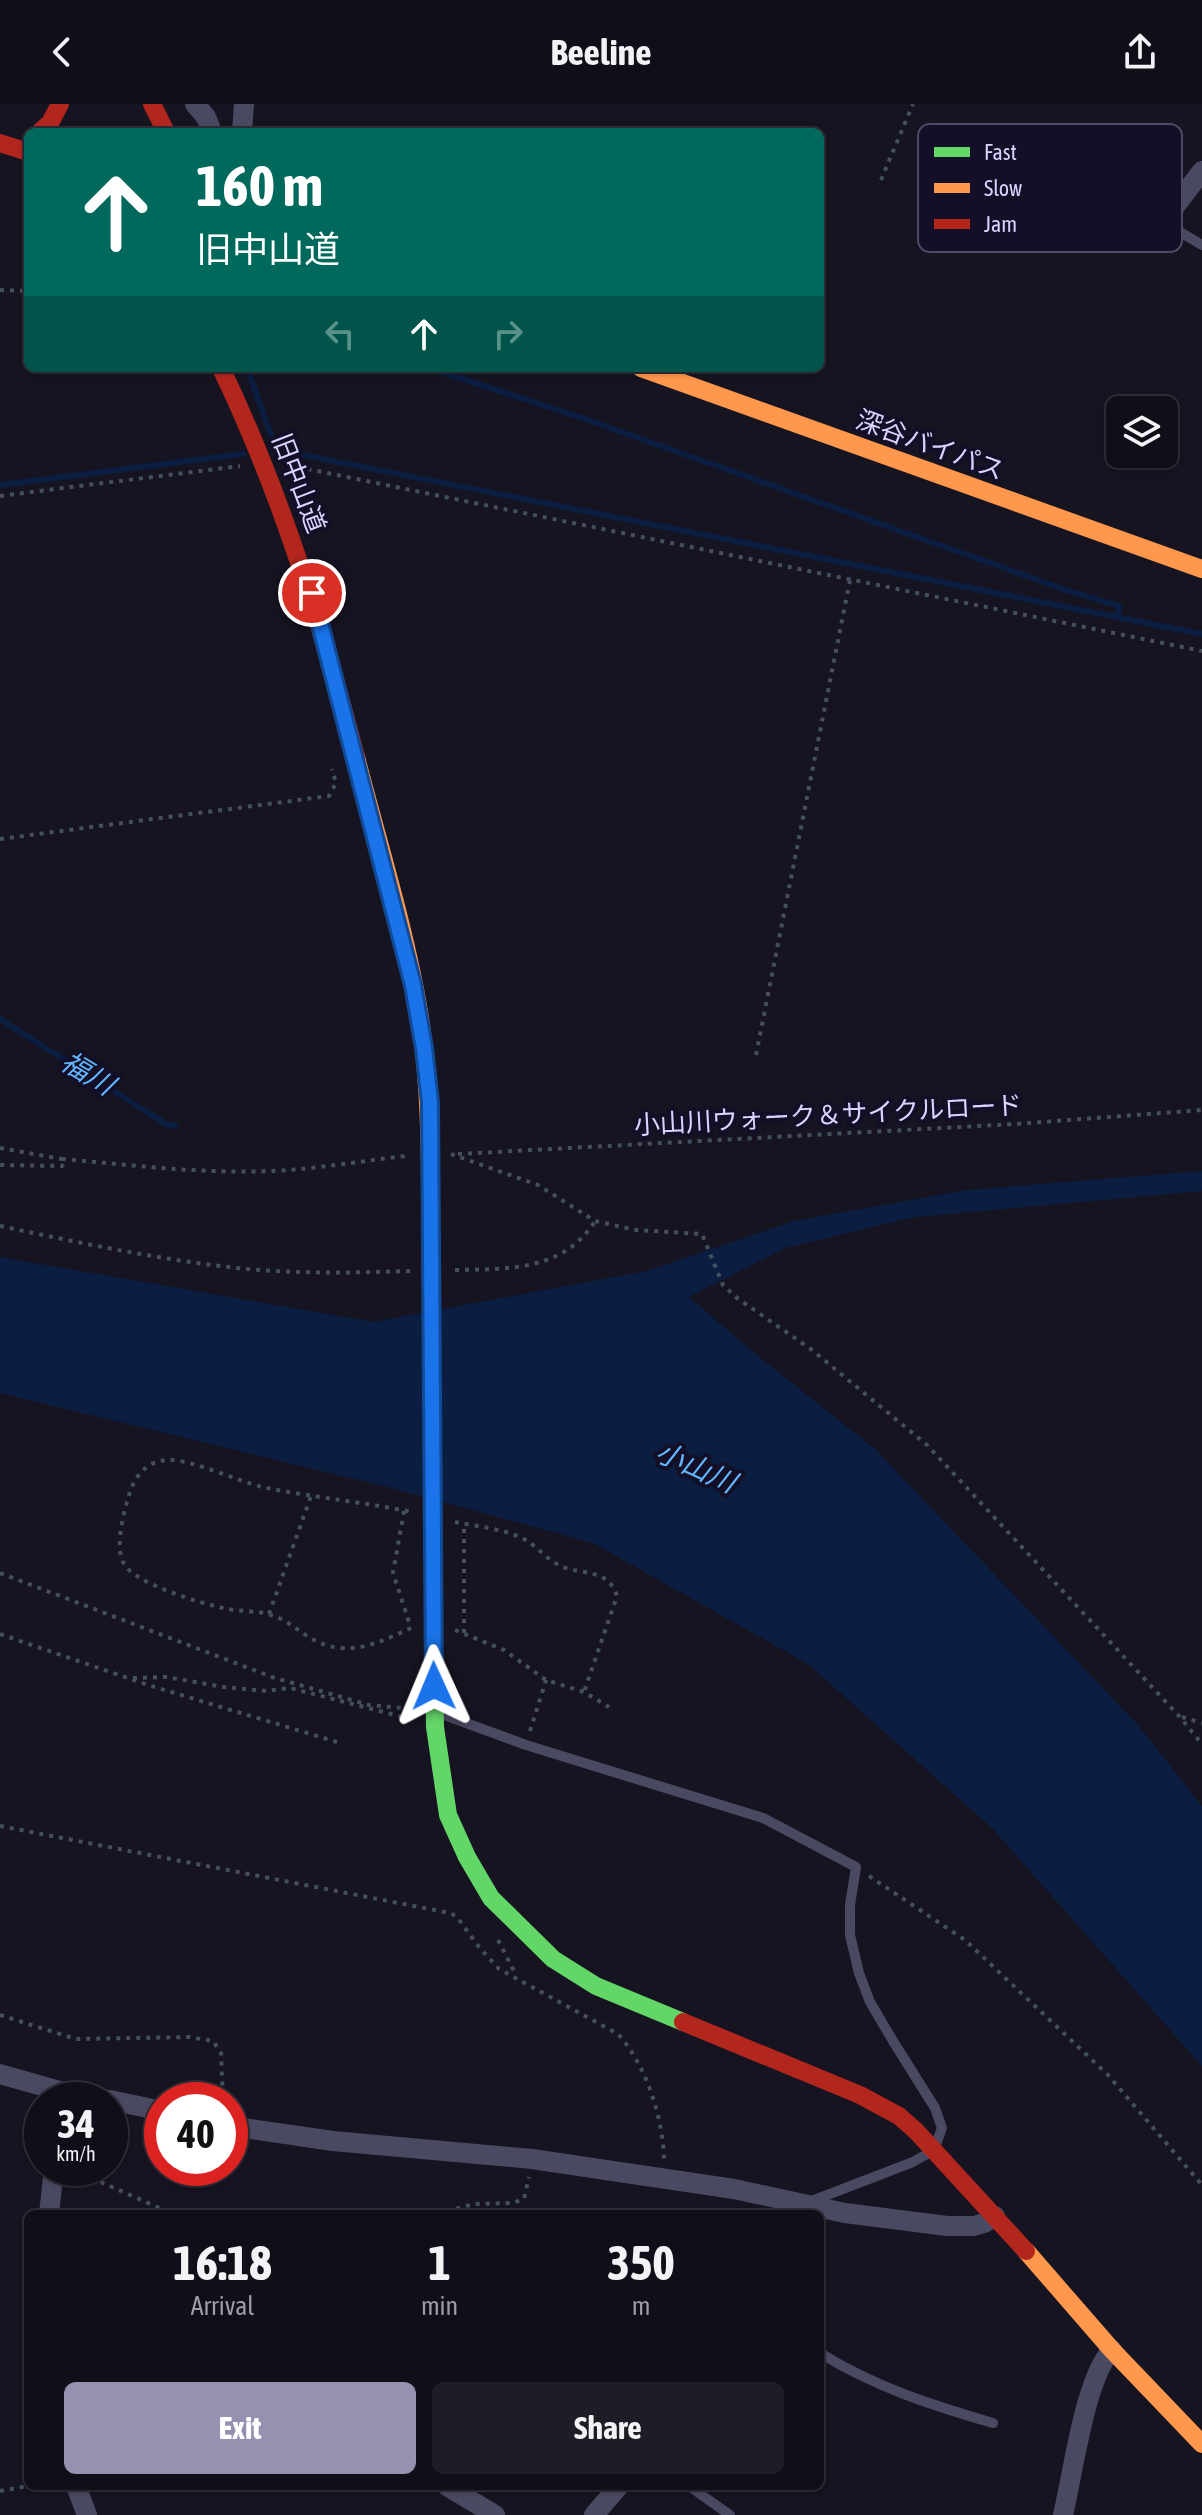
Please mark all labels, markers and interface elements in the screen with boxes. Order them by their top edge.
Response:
icon: back [40,30,84,74]
icon: share [1118,30,1162,74]
text: Beeline [550,31,652,73]
legend [918,124,1182,252]
text: Fast [984,139,1017,165]
text: 160 m [196,154,323,218]
icon: ahead [64,160,168,264]
text: Slow [984,175,1022,201]
text: Jam [984,211,1017,237]
text: 旧中山道 [196,228,340,270]
icon: left [318,312,362,356]
icon: ahead [402,312,446,356]
icon: right [486,312,530,356]
map controls [1106,396,1178,468]
button: layers [1106,396,1178,468]
street label: 深谷バイパス [852,404,1008,486]
street label: 旧中山道 [266,429,332,537]
pin [278,559,346,627]
icon: arrive [290,571,334,615]
water label: 福川 [56,1045,123,1103]
street label: 小山川ウォーク＆サイクルロード [633,1090,1023,1140]
water label: 小山川 [651,1435,744,1500]
position arrow [392,1644,476,1728]
speed limit sign: 40 [144,2082,248,2186]
text: 34 [57,2101,95,2146]
text: km/h [56,2142,96,2165]
text: 16:18 [173,2235,272,2290]
text: 1 [428,2235,451,2290]
text: 350 [607,2235,675,2290]
text: Arrival [191,2291,254,2321]
text: min [421,2291,458,2321]
text: m [632,2291,650,2321]
button: Exit [64,2382,416,2474]
button: Share [432,2382,784,2474]

